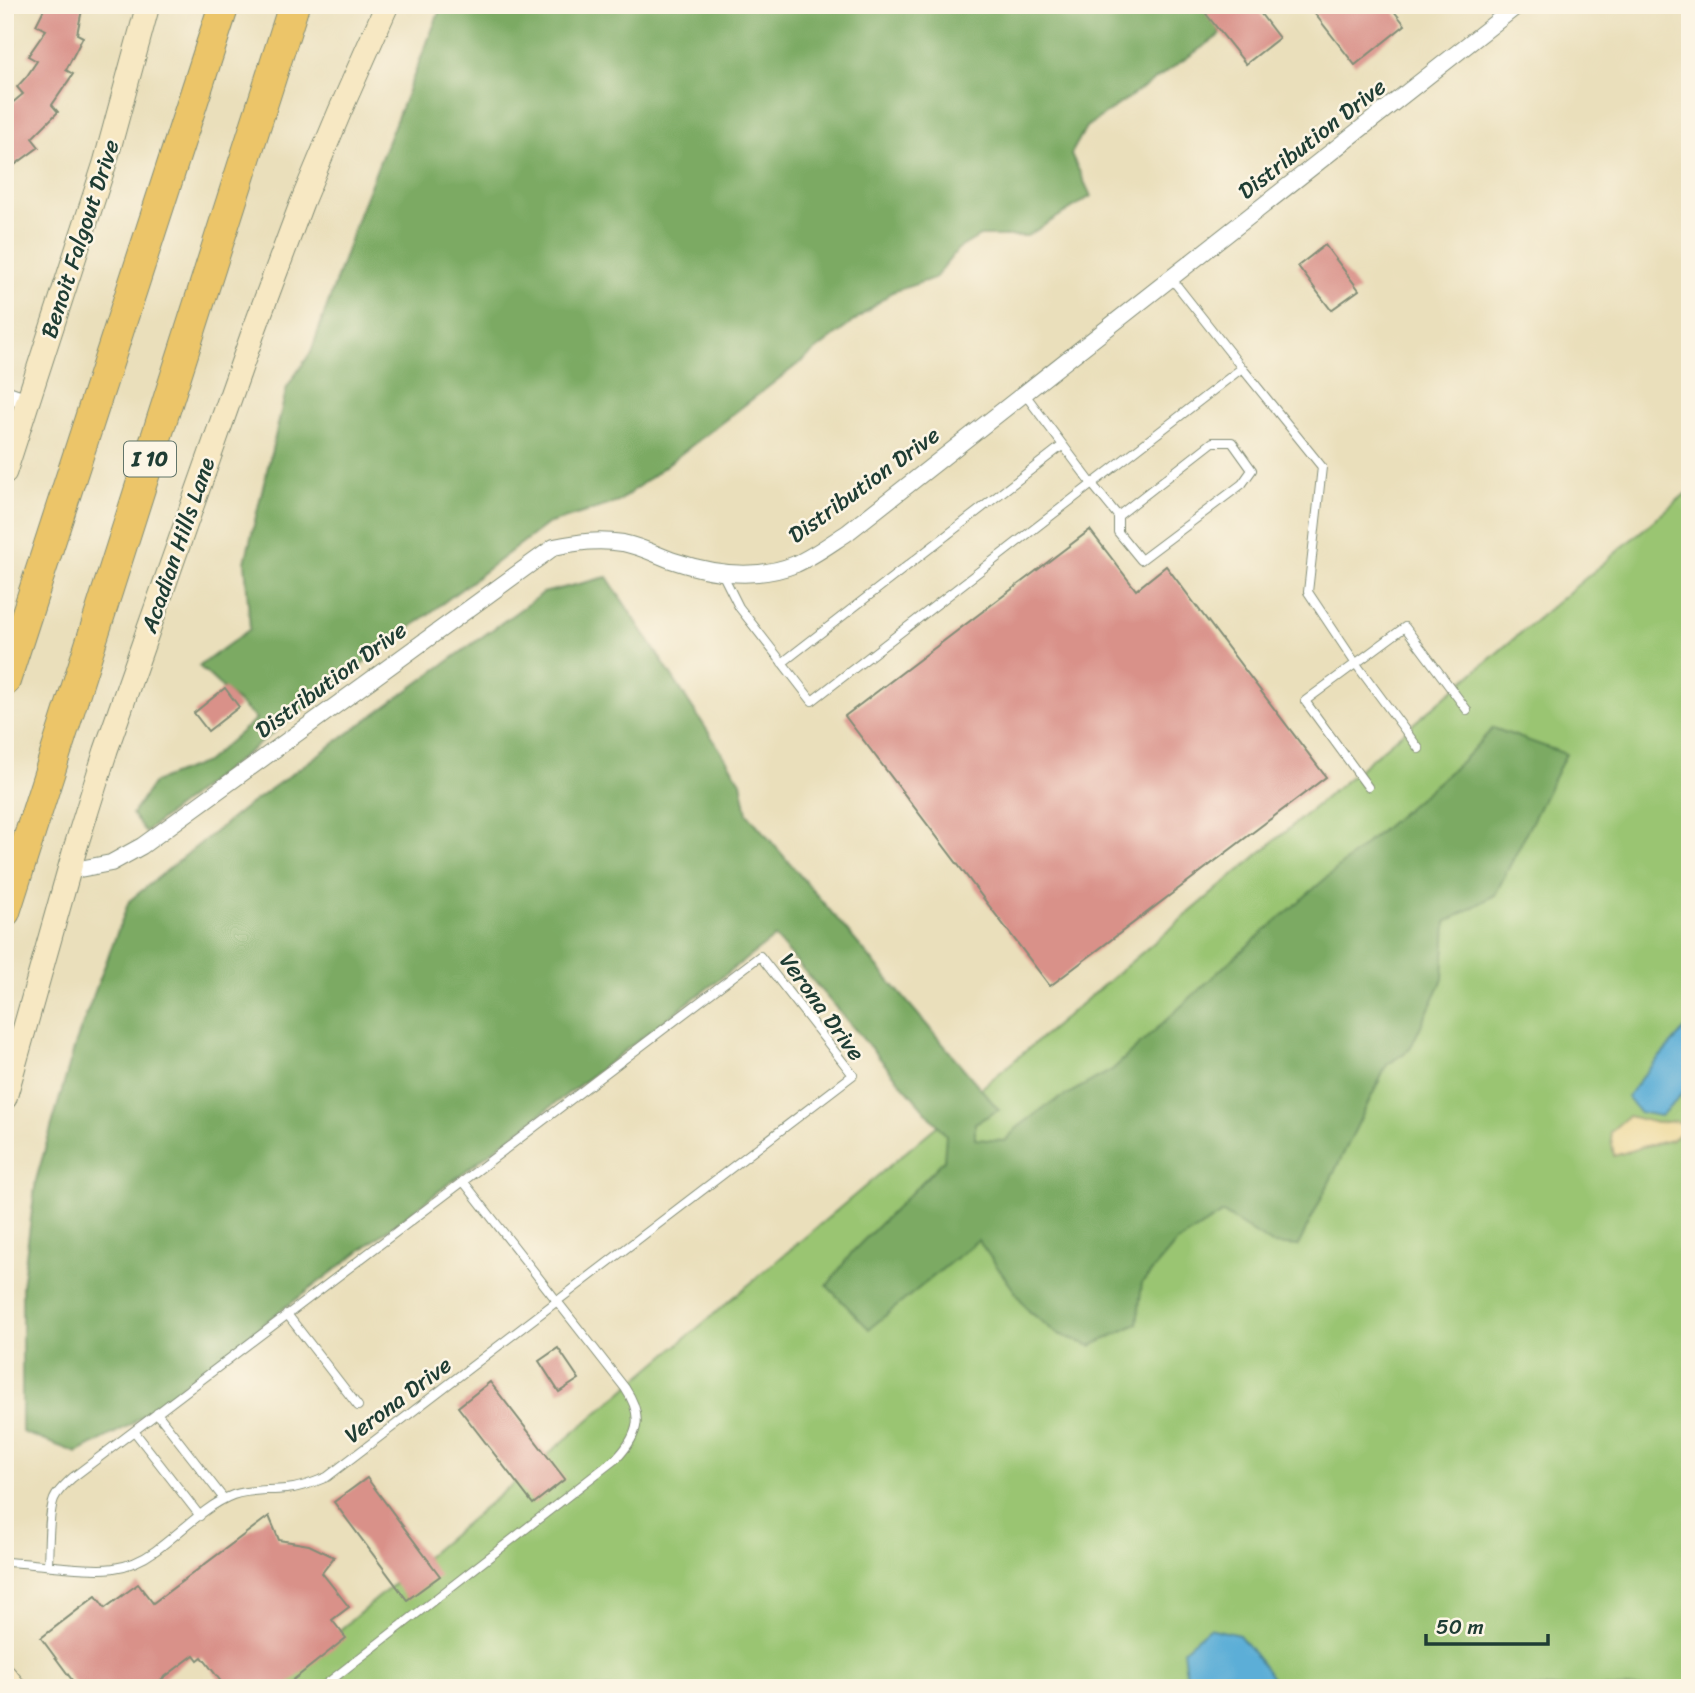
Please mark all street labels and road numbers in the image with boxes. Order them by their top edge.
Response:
street label: Distribution Drive [1228,67,1396,211]
street label: Benoit Falgout Drive [28,134,132,344]
street label: Distribution Drive [779,415,949,555]
road number: I 10 [124,442,176,476]
street label: Acadian Hills Lane [128,452,227,639]
street label: Distribution Drive [246,610,416,750]
street label: Verona Drive [768,944,876,1070]
street label: Verona Drive [335,1345,461,1455]

